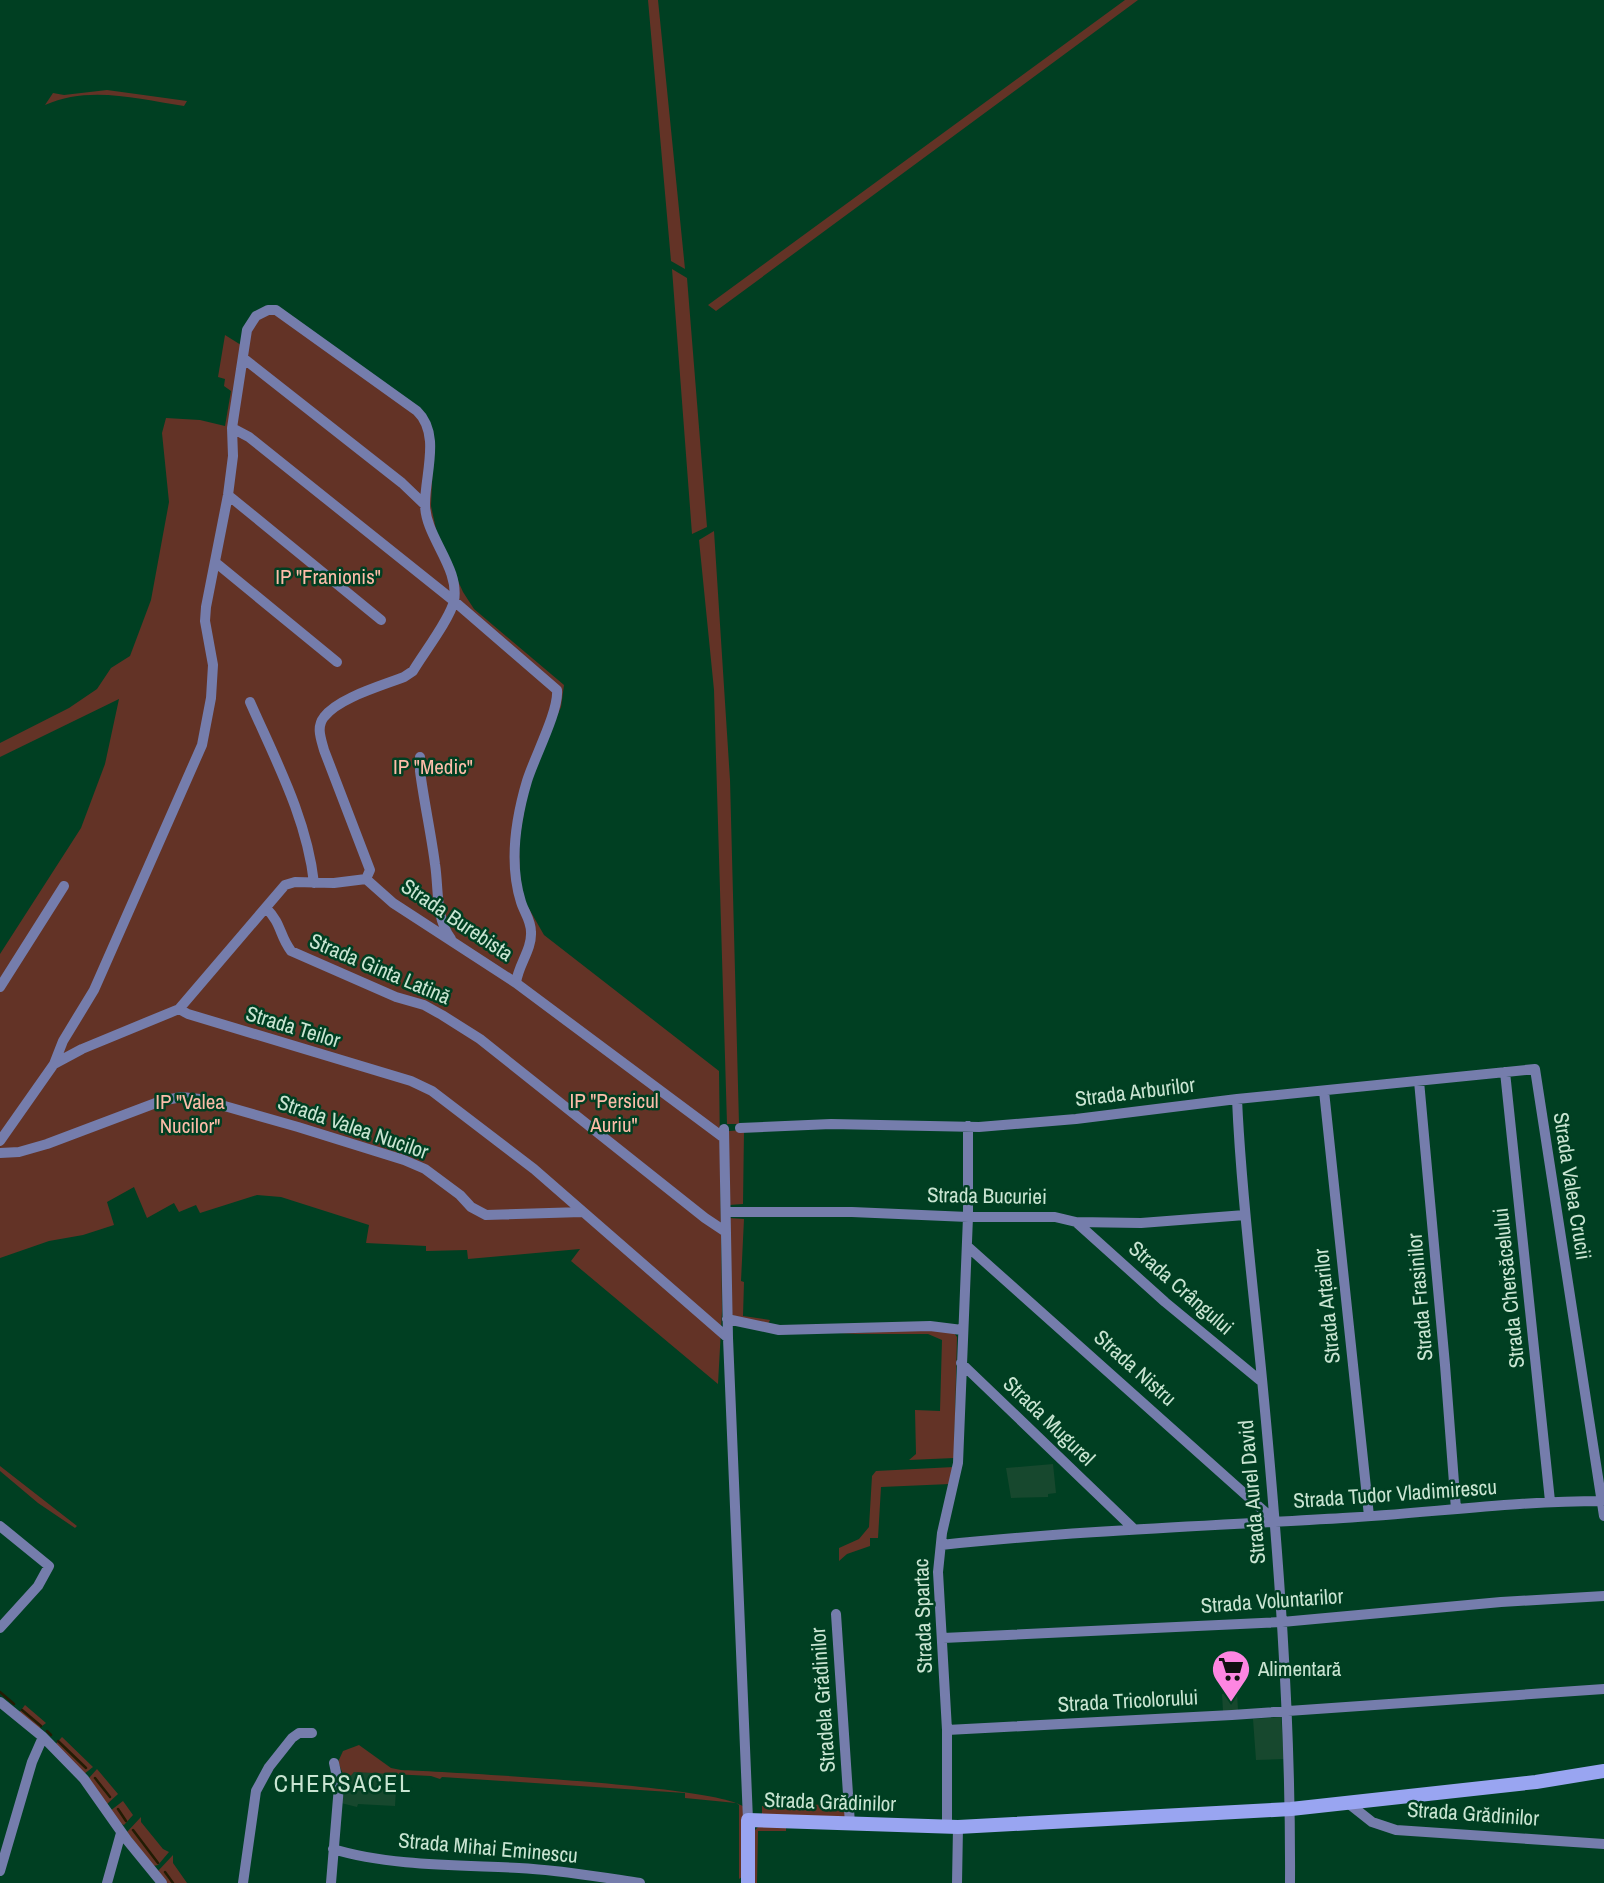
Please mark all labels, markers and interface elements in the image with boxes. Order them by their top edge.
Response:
park label: IP "Franionis" [275,562,381,591]
park label: IP "Medic" [393,752,473,781]
street label: Strada Burebista [396,871,519,968]
street label: Strada Ginta Latină [305,926,455,1011]
street label: Strada Teilor [242,998,344,1055]
street label: Strada Arburilor [1073,1070,1197,1113]
park label: IP "Persicul Auriu" [569,1086,659,1139]
park label: IP "Valea Nucilor" [155,1087,225,1140]
street label: Strada Valea Nucilor [274,1087,433,1166]
street label: Strada Valea Crucii [1547,1110,1598,1262]
street label: Strada Bucuriei [927,1180,1047,1211]
street label: Strada Chersăcelului [1486,1207,1531,1370]
street label: Strada Frasinilor [1399,1232,1440,1362]
street label: Strada Crângului [1123,1234,1240,1341]
street label: Strada Arțarilor [1306,1247,1347,1365]
street label: Strada Nistru [1088,1323,1183,1412]
street label: Strada Mugurel [997,1369,1102,1472]
street label: Strada Aurel David [1231,1419,1272,1565]
street label: Strada Tudor Vladimirescu [1292,1472,1498,1515]
street label: Strada Spartac [906,1558,939,1674]
street label: Strada Voluntarilor [1200,1581,1344,1620]
street label: Stradela Grădinilor [803,1626,842,1774]
supermarket icon: Alimentară [1210,1648,1252,1703]
place label: Alimentară [1257,1654,1342,1683]
street label: Strada Tricolorului [1057,1682,1199,1719]
district label: CHERSACEL [274,1767,412,1799]
street label: Strada Grădinilor [764,1785,897,1818]
street label: Strada Grădinilor [1406,1794,1540,1833]
street label: Strada Mihai Eminescu [397,1825,579,1870]

